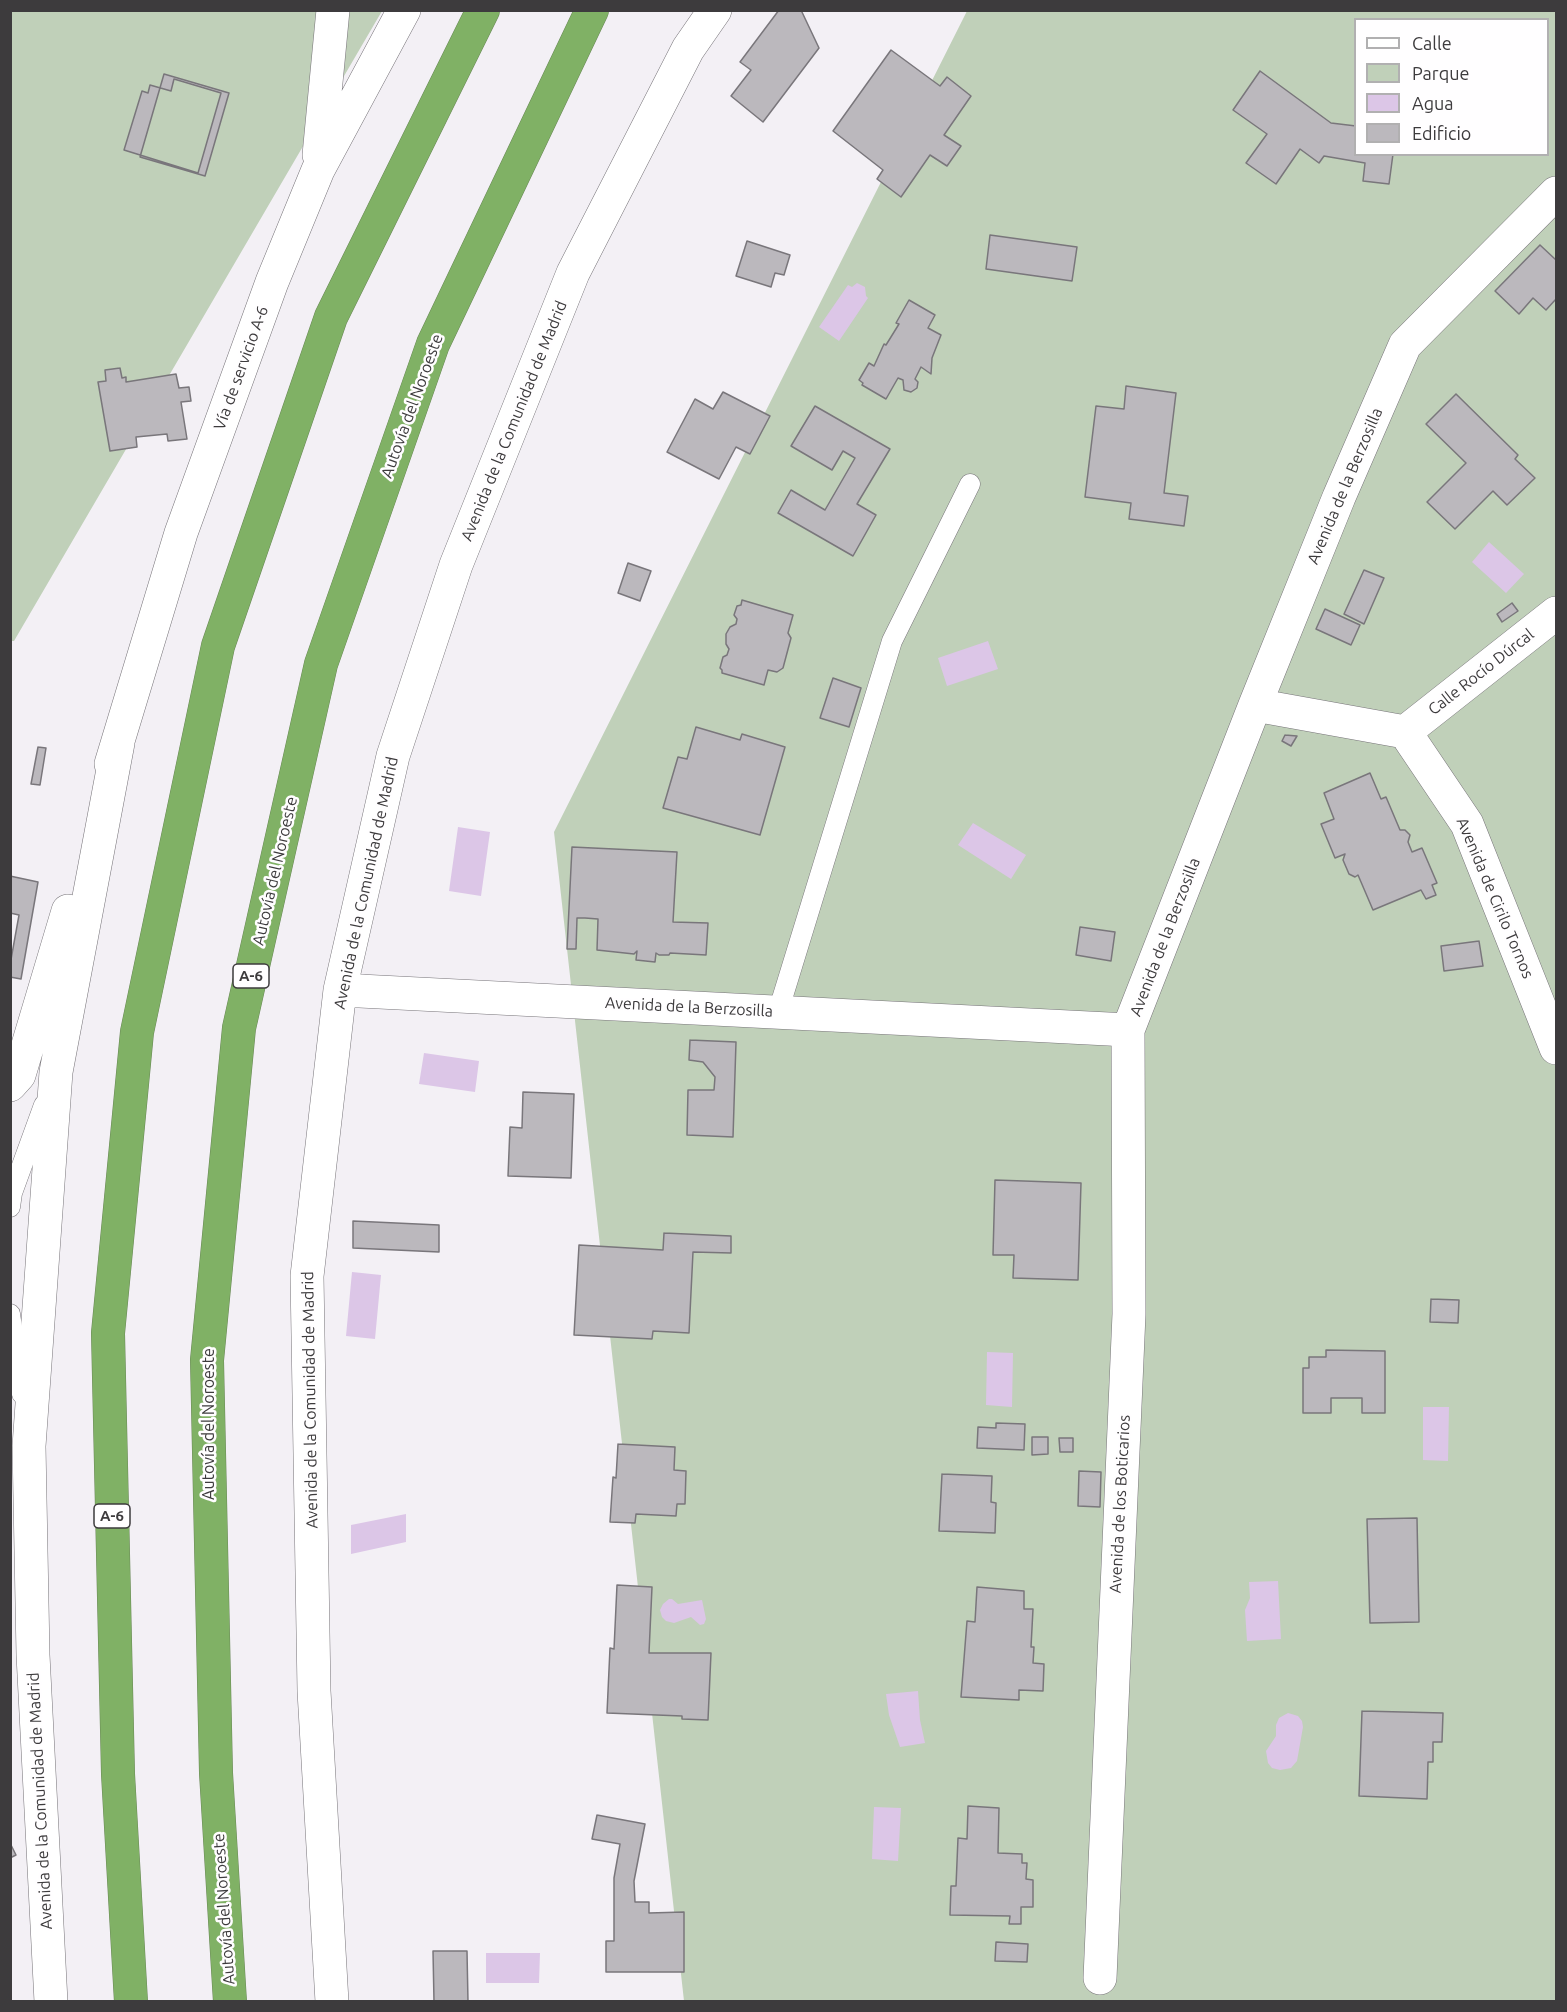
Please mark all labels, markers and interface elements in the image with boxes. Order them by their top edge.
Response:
legend [1354,18,1549,156]
text: Calle [1412,33,1452,53]
text: Parque [1412,63,1469,83]
text: Agua [1412,93,1454,113]
text: Edificio [1412,123,1471,143]
street label: Avenida de la Comunidad de Madrid [457,298,571,544]
street label: Vía de servicio A-6 [210,303,272,433]
street label: Autovía del Noroeste [377,331,447,481]
street label: Avenida de la Berzosilla [1303,405,1387,567]
street label: Calle Rocío Dúrcal [1424,625,1538,719]
street label: Avenida de la Comunidad de Madrid [330,755,402,1011]
street label: Autovía del Noroeste [249,795,301,947]
street label: Avenida de Cirilo Tornos [1452,815,1538,981]
street label: Avenida de la Berzosilla [1126,855,1204,1019]
road number: A-6 [233,964,269,988]
street label: Avenida de la Berzosilla [605,993,773,1021]
street label: Avenida de la Comunidad de Madrid [298,1271,322,1529]
street label: Autovía del Noroeste [199,1348,219,1500]
street label: Avenida de los Boticarios [1106,1414,1134,1594]
road number: A-6 [94,1504,130,1528]
street label: Avenida de la Comunidad de Madrid [24,1672,56,1930]
street label: Autovía del Noroeste [209,1833,239,1985]

